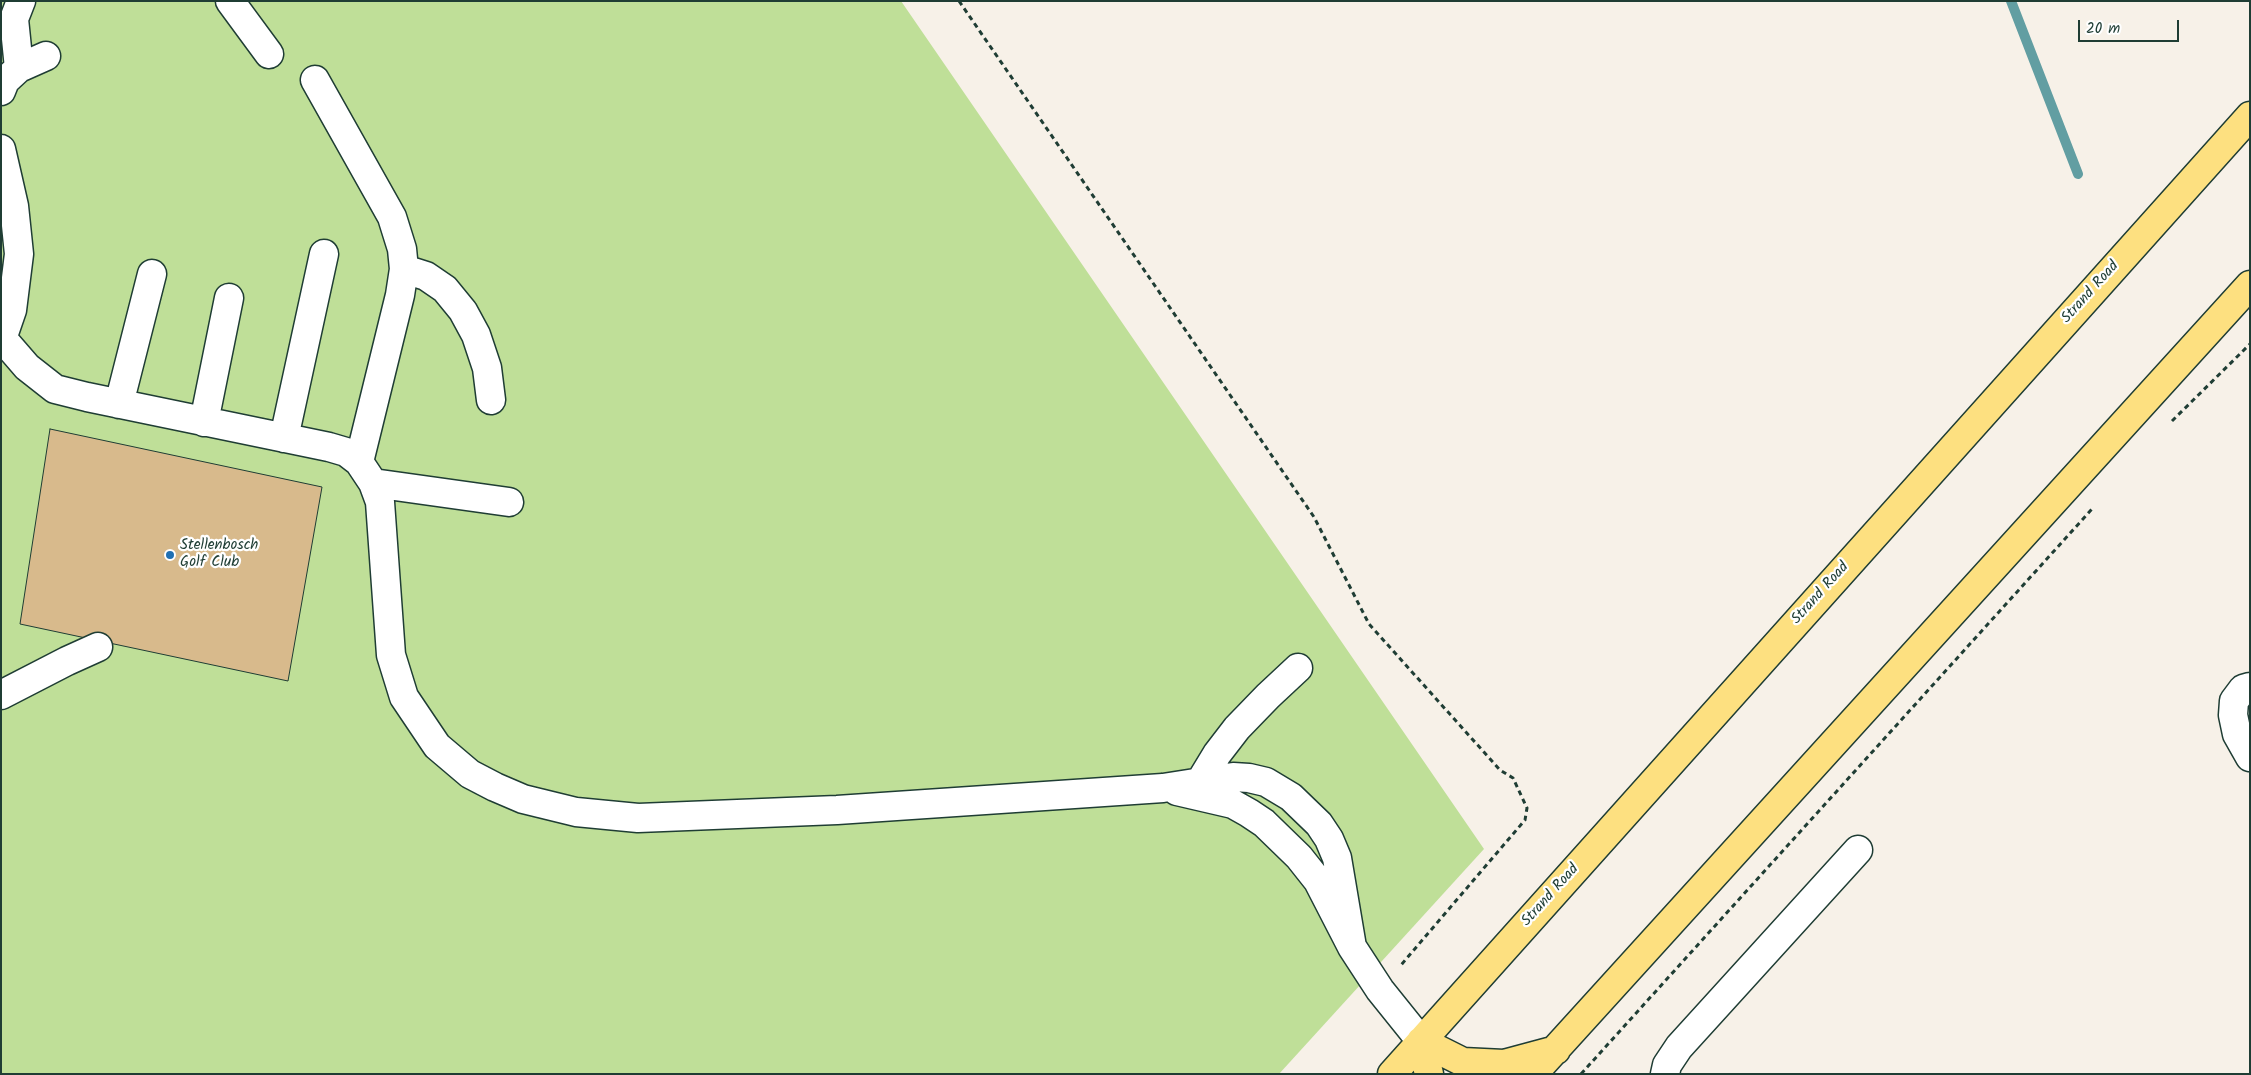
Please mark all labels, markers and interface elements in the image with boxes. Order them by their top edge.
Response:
scale bar [2081,10,2182,42]
text: 20 m [2086,17,2120,41]
street label: Strand Road [2058,258,2124,328]
place label: Stellenbosch Golf Club [180,537,258,572]
marker: Stellenbosch Golf Club [164,549,176,561]
street label: Strand Road [1788,559,1854,629]
street label: Strand Road [1518,861,1584,931]

